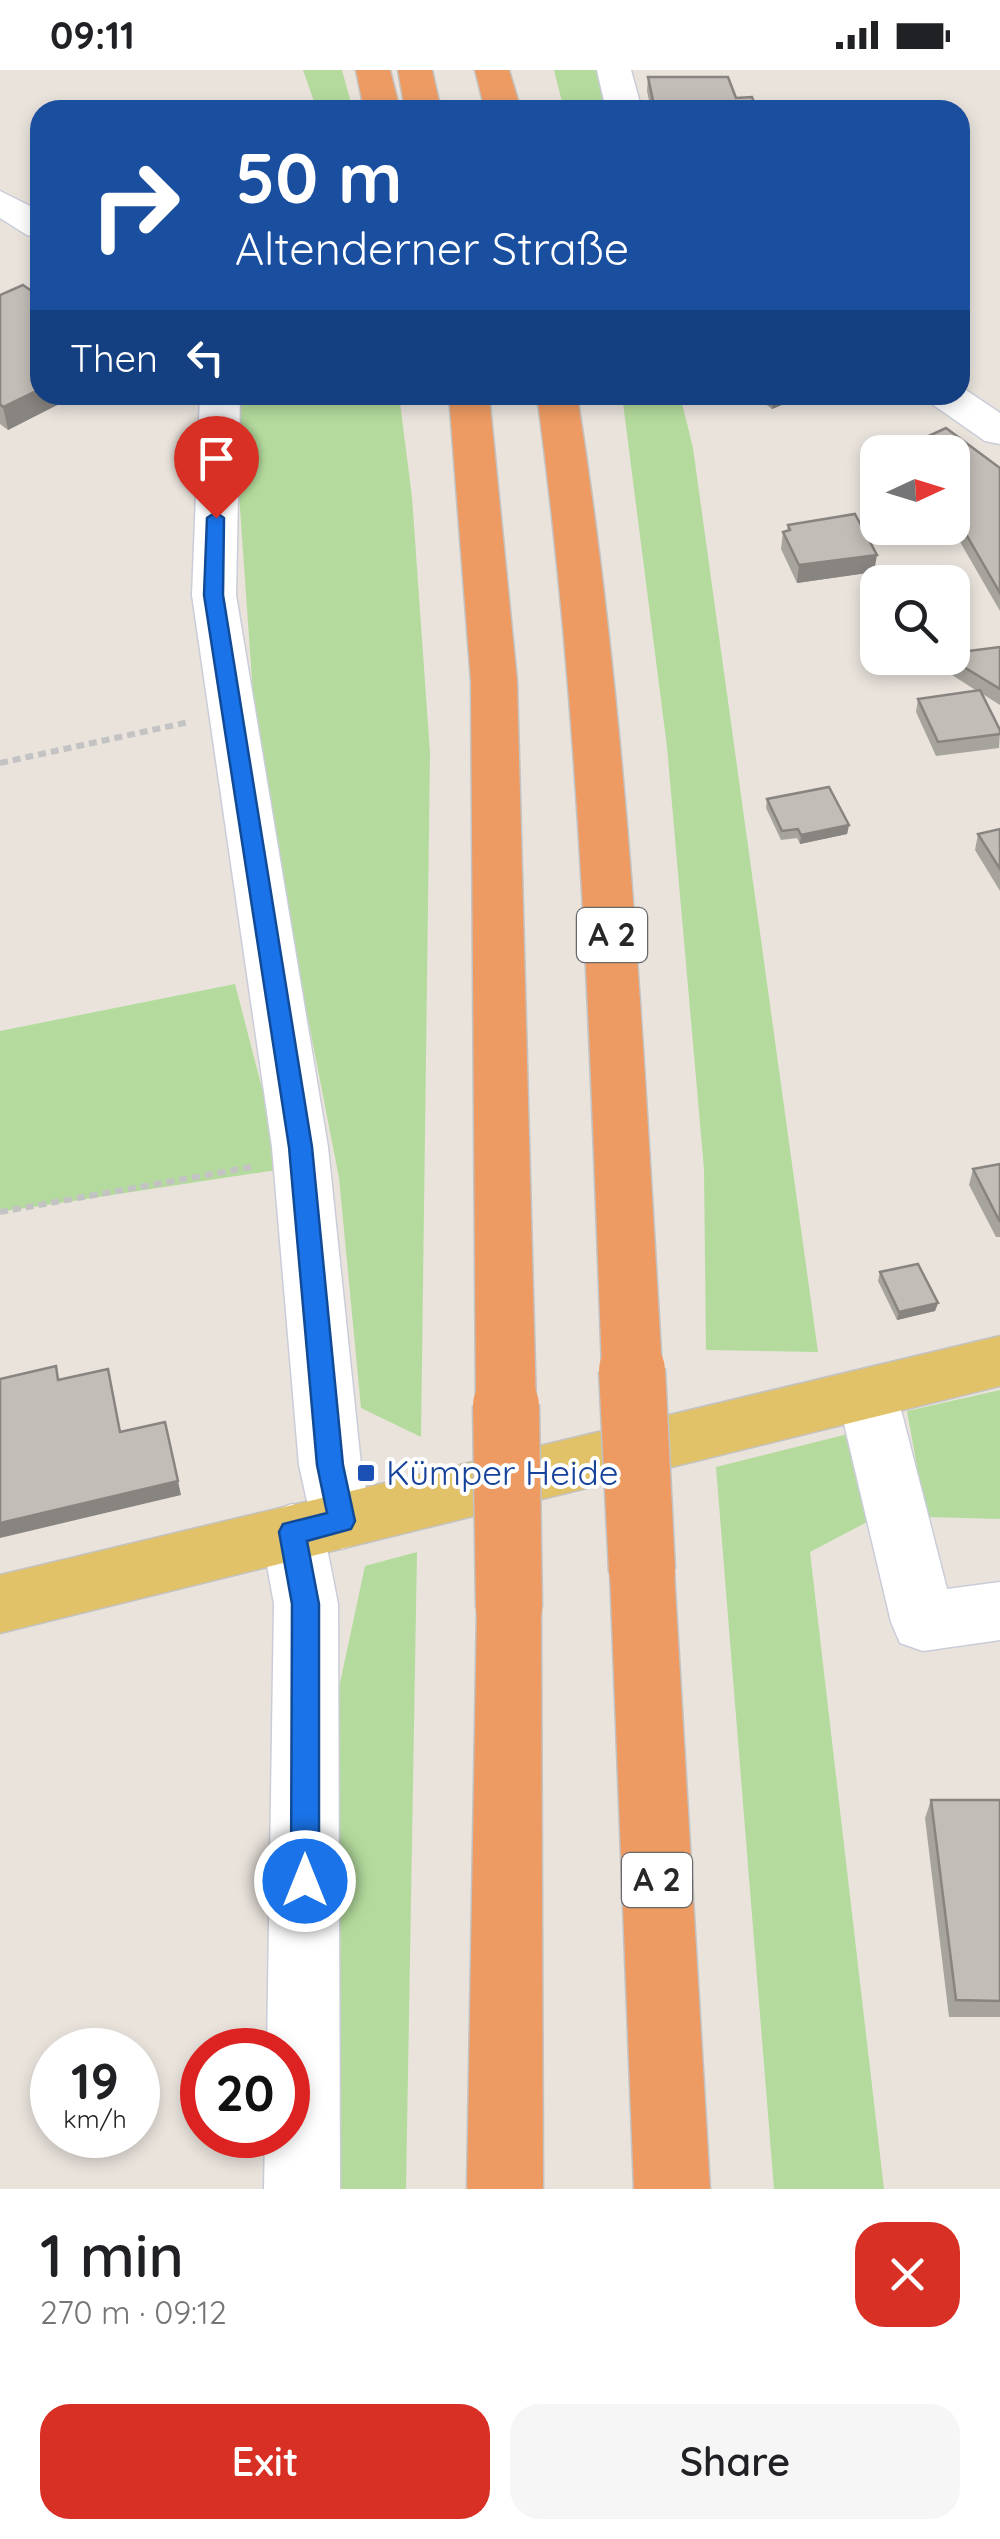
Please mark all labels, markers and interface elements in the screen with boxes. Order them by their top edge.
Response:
text: 09:11 [50,11,135,59]
text: 50 m [235,133,402,221]
icon: right [70,140,200,270]
text: Altenderner Straße [235,220,629,276]
icon: left [178,330,233,385]
text: Then [70,334,158,382]
pin [174,416,259,519]
icon: arrive [189,431,244,486]
north arrow [860,435,970,545]
map controls [860,435,970,675]
button: search [860,565,970,675]
road number: A 2 [577,908,647,962]
place label: Kümper Heide [386,1450,619,1494]
marker: Kümper Heide [355,1462,377,1484]
position arrow [253,1829,357,1933]
road number: A 2 [622,1853,692,1907]
speed limit sign: 20 [180,2028,310,2158]
text: 19 [71,2049,119,2112]
text: km/h [63,2103,127,2134]
text: 1 min [40,2217,184,2292]
button: close [855,2222,960,2327]
text: 270 m · 09:12 [40,2292,227,2332]
button: Exit [40,2404,490,2519]
button: Share [510,2404,960,2519]

